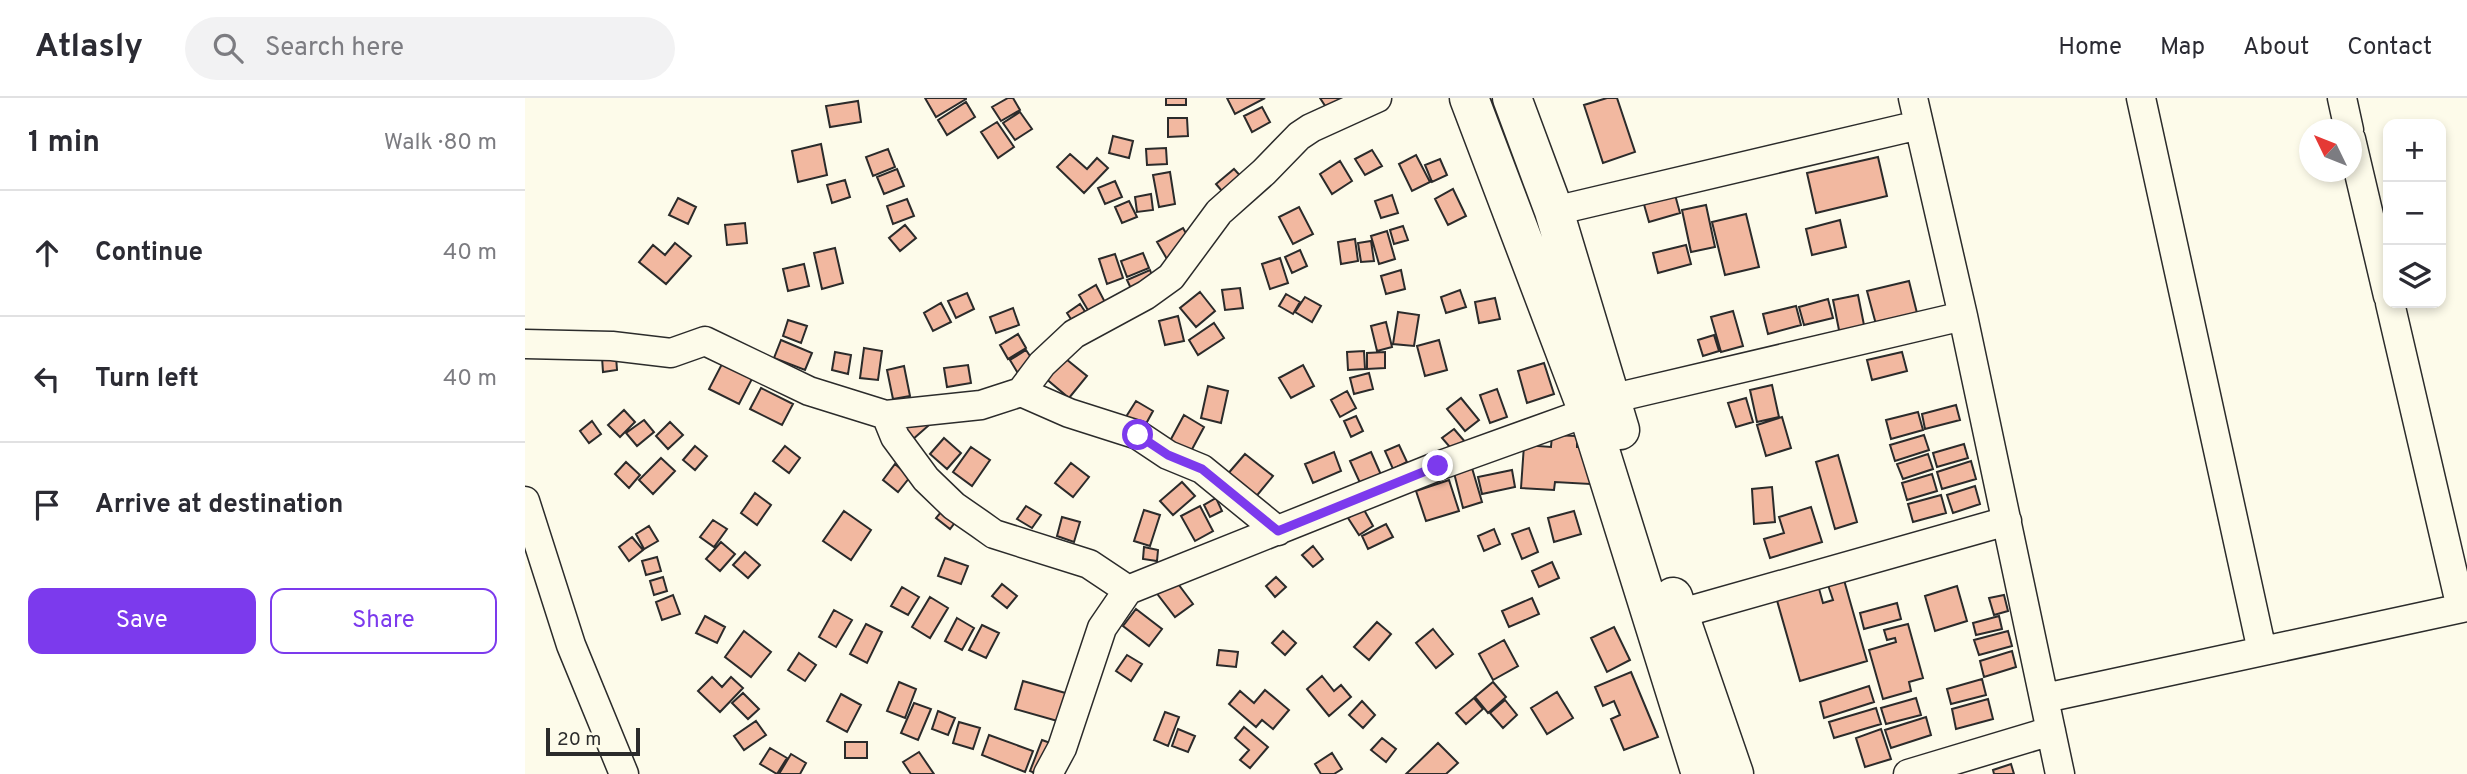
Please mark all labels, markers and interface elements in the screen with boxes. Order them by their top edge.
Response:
search box [185,17,675,80]
text: Atlasly [35,27,143,69]
icon: search [209,29,247,67]
text: Search here [265,32,404,65]
text: Home [2058,33,2122,63]
text: Map [2160,33,2205,63]
text: About [2243,33,2309,63]
text: Contact [2347,33,2432,63]
north arrow [2299,119,2362,182]
map controls [2383,119,2446,308]
button: + [2383,119,2446,182]
text: 1 min [28,125,100,162]
text: Walk · 80 m [384,129,497,158]
button: − [2383,182,2446,245]
icon: ahead [28,234,66,272]
text: Continue [95,237,203,270]
text: 40 m [443,239,497,268]
button: layers [2383,245,2446,308]
icon: left [28,360,66,398]
text: Turn left [95,363,199,396]
text: 40 m [443,365,497,394]
route start [1122,419,1153,450]
route end [1422,450,1453,481]
icon: arrive [28,486,66,524]
text: Arrive at destination [95,489,343,522]
button: Save [28,588,256,654]
button: Share [270,588,497,654]
scale bar [546,725,641,757]
text: 20 m [557,728,601,752]

